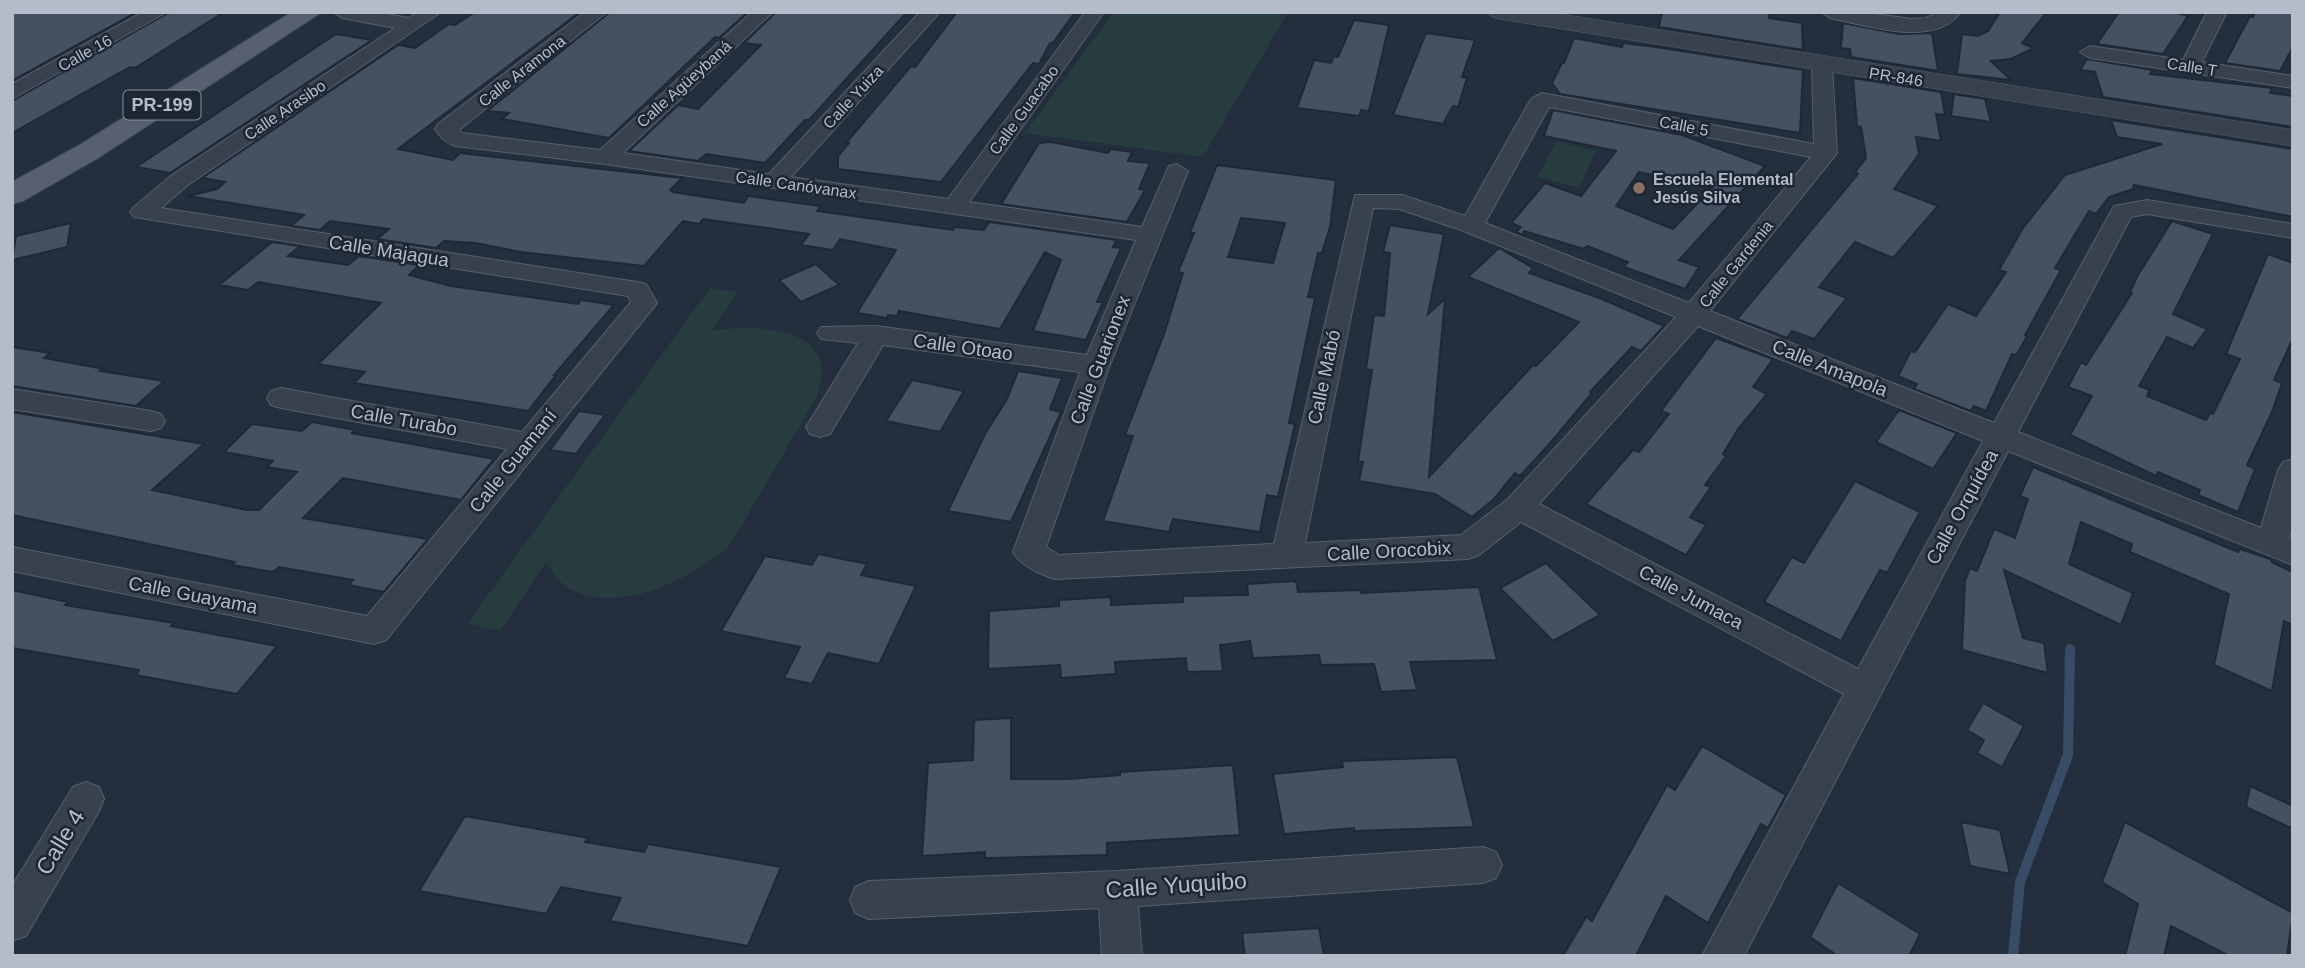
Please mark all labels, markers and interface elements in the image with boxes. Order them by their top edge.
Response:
street label: Calle 16 [55,31,115,75]
street label: Calle Aramona [475,32,569,110]
street label: Calle Agüeybaná [633,37,735,131]
street label: Calle T [2166,55,2218,79]
street label: Calle Yuiza [820,62,886,132]
street label: Calle Guacabo [986,62,1062,158]
street label: PR-846 [1868,64,1924,90]
street label: Calle Arasibo [241,77,329,143]
road number: PR-199 [124,90,200,120]
street label: Calle 5 [1658,113,1710,139]
street label: Calle Canóvanax [734,168,858,202]
place label: Escuela Elemental Jesús Silva [1653,171,1794,206]
marker: Escuela Elemental Jesús Silva [1631,180,1647,196]
street label: Calle Gardenia [1696,217,1776,311]
street label: Calle Majagua [327,231,451,271]
street label: Calle Guarionex [1066,292,1134,427]
street label: Calle Mabó [1304,328,1344,426]
street label: Calle Otoao [912,330,1014,364]
street label: Calle Amapola [1769,335,1891,401]
street label: Calle Turabo [349,400,459,440]
street label: Calle Guamaní [465,405,561,517]
street label: Calle Orquídea [1922,446,2002,568]
street label: Calle Orocobix [1326,537,1452,565]
street label: Calle Jumaca [1635,561,1747,633]
street label: Calle Guayama [127,572,260,618]
street label: Calle 4 [30,804,90,879]
street label: Calle Yuquibo [1104,867,1248,903]

